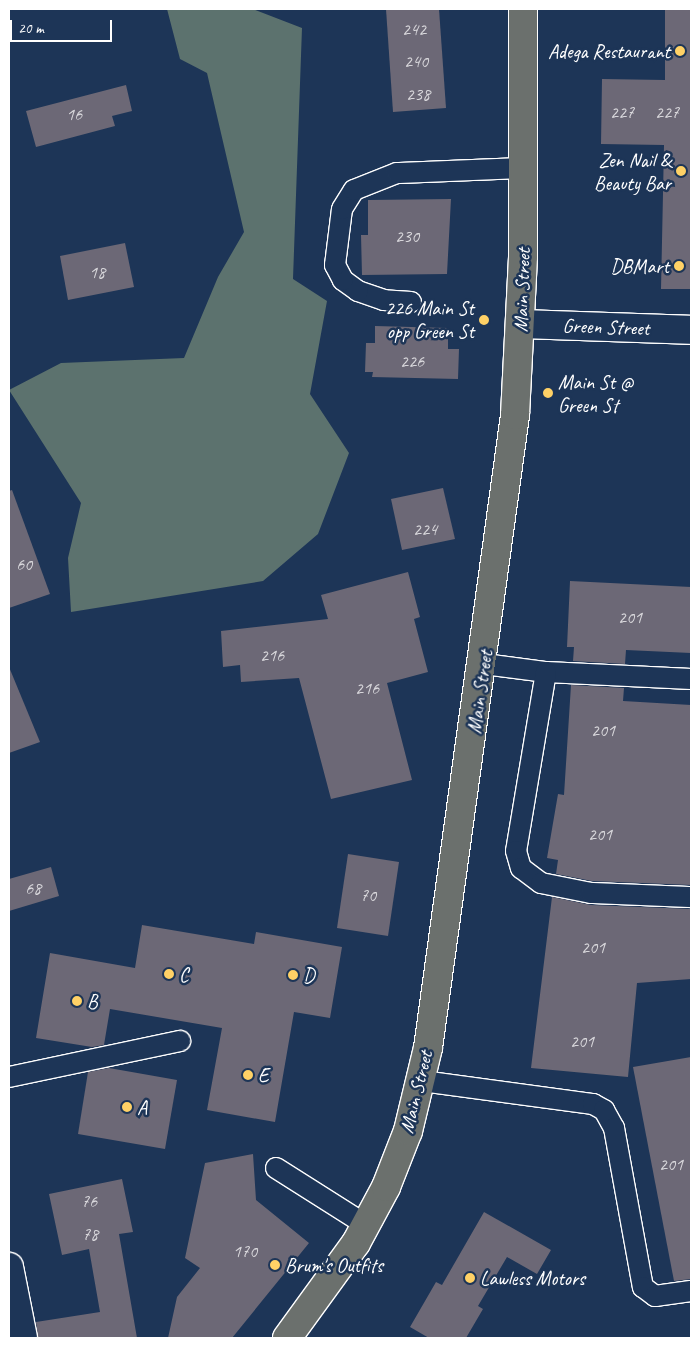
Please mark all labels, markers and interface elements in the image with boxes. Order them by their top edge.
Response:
scale bar [12,10,115,42]
house number: 242 [402,18,426,40]
text: 20 m [18,19,44,38]
place label: Adega Restaurant [548,39,670,63]
marker: Adega Restaurant [674,45,686,57]
house number: 240 [404,50,428,72]
house number: 238 [406,83,430,105]
house number: 227 [610,101,634,123]
house number: 227 [655,101,679,123]
house number: 16 [66,103,82,125]
place label: Zen Nail & Beauty Bar [594,148,671,195]
marker: Zen Nail & Beauty Bar [675,165,687,177]
house number: 230 [395,225,419,247]
street label: Main Street [509,247,535,333]
place label: DBMart [610,254,669,278]
marker: DBMart [673,260,685,272]
house number: 18 [89,261,105,283]
place label: 226 Main St opp Green St [385,296,474,343]
street label: Green Street [562,313,650,341]
marker: 226 Main St opp Green St [478,314,490,326]
house number: 226 [400,350,424,372]
place label: Main St @ Green St [558,370,633,417]
marker: Main St @ Green St [542,387,554,399]
house number: 224 [413,518,437,540]
house number: 60 [16,553,32,575]
house number: 201 [618,606,642,628]
house number: 216 [260,644,284,666]
street label: Main Street [462,649,498,735]
house number: 216 [355,677,379,699]
house number: 201 [591,719,615,741]
house number: 201 [588,823,612,845]
house number: 68 [25,877,41,899]
house number: 70 [360,884,376,906]
house number: 201 [581,936,605,958]
place label: C [179,962,188,986]
place label: D [303,963,315,987]
marker: C [163,968,175,980]
marker: D [287,969,299,981]
place label: B [87,989,97,1013]
marker: B [71,995,83,1007]
house number: 201 [570,1030,594,1052]
street label: Main Street [394,1048,438,1136]
place label: E [258,1063,269,1087]
marker: E [242,1069,254,1081]
place label: A [137,1095,147,1119]
marker: A [121,1101,133,1113]
house number: 201 [659,1153,683,1175]
house number: 76 [81,1190,97,1212]
house number: 78 [82,1223,98,1245]
house number: 170 [233,1240,257,1262]
place label: Brum's Outfits [285,1253,383,1277]
marker: Brum's Outfits [269,1259,281,1271]
place label: Lawless Motors [480,1266,585,1290]
marker: Lawless Motors [464,1272,476,1284]

